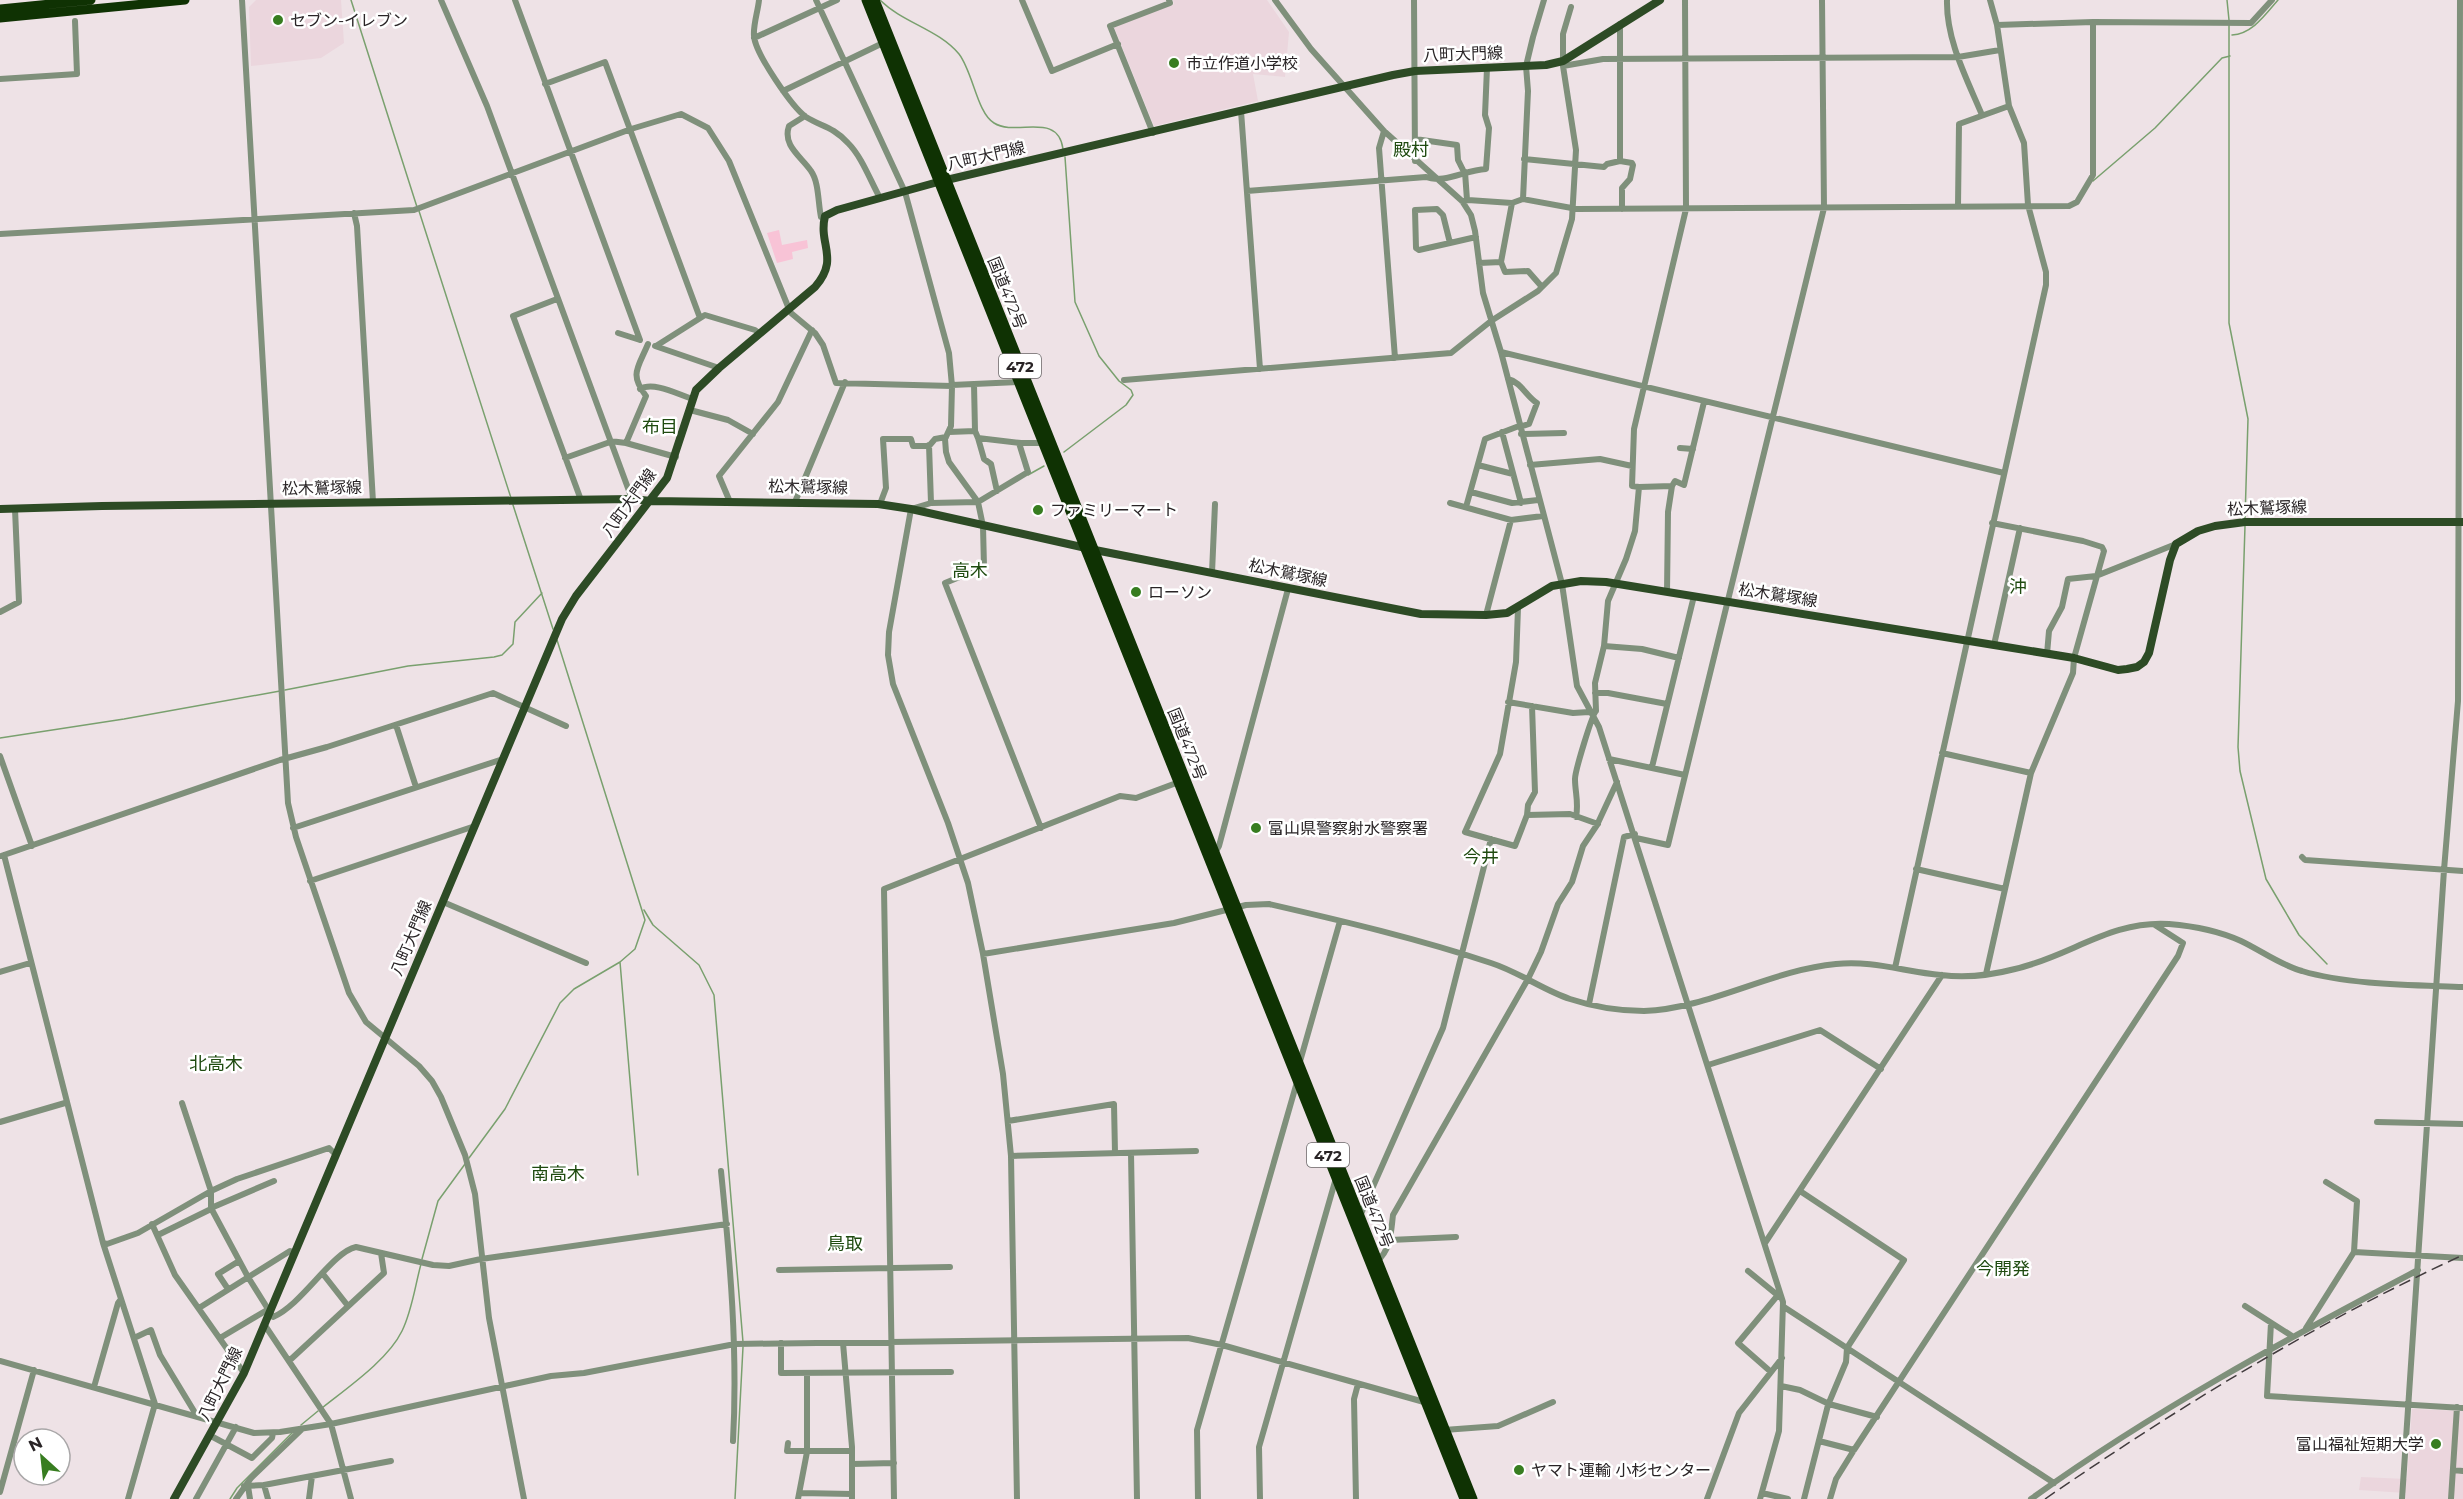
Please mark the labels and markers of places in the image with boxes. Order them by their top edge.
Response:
place label: セブン-イレブン [290,11,408,30]
marker: セブン-イレブン [271,13,285,27]
place label: 市立作道小学校 [1186,54,1298,73]
marker: 市立作道小学校 [1167,56,1181,70]
place label: ファミリーマート [1050,501,1178,520]
marker: ファミリーマート [1031,503,1045,517]
place label: ローソン [1148,583,1212,602]
marker: ローソン [1129,585,1143,599]
place label: 富山県警察射水警察署 [1268,819,1428,838]
marker: 富山県警察射水警察署 [1249,821,1263,835]
place label: 富山福祉短期大学 [2296,1435,2424,1454]
marker: 富山福祉短期大学 [2429,1437,2443,1451]
place label: ヤマト運輸 小杉センター [1531,1461,1711,1480]
marker: ヤマト運輸 小杉センター [1512,1463,1526,1477]

